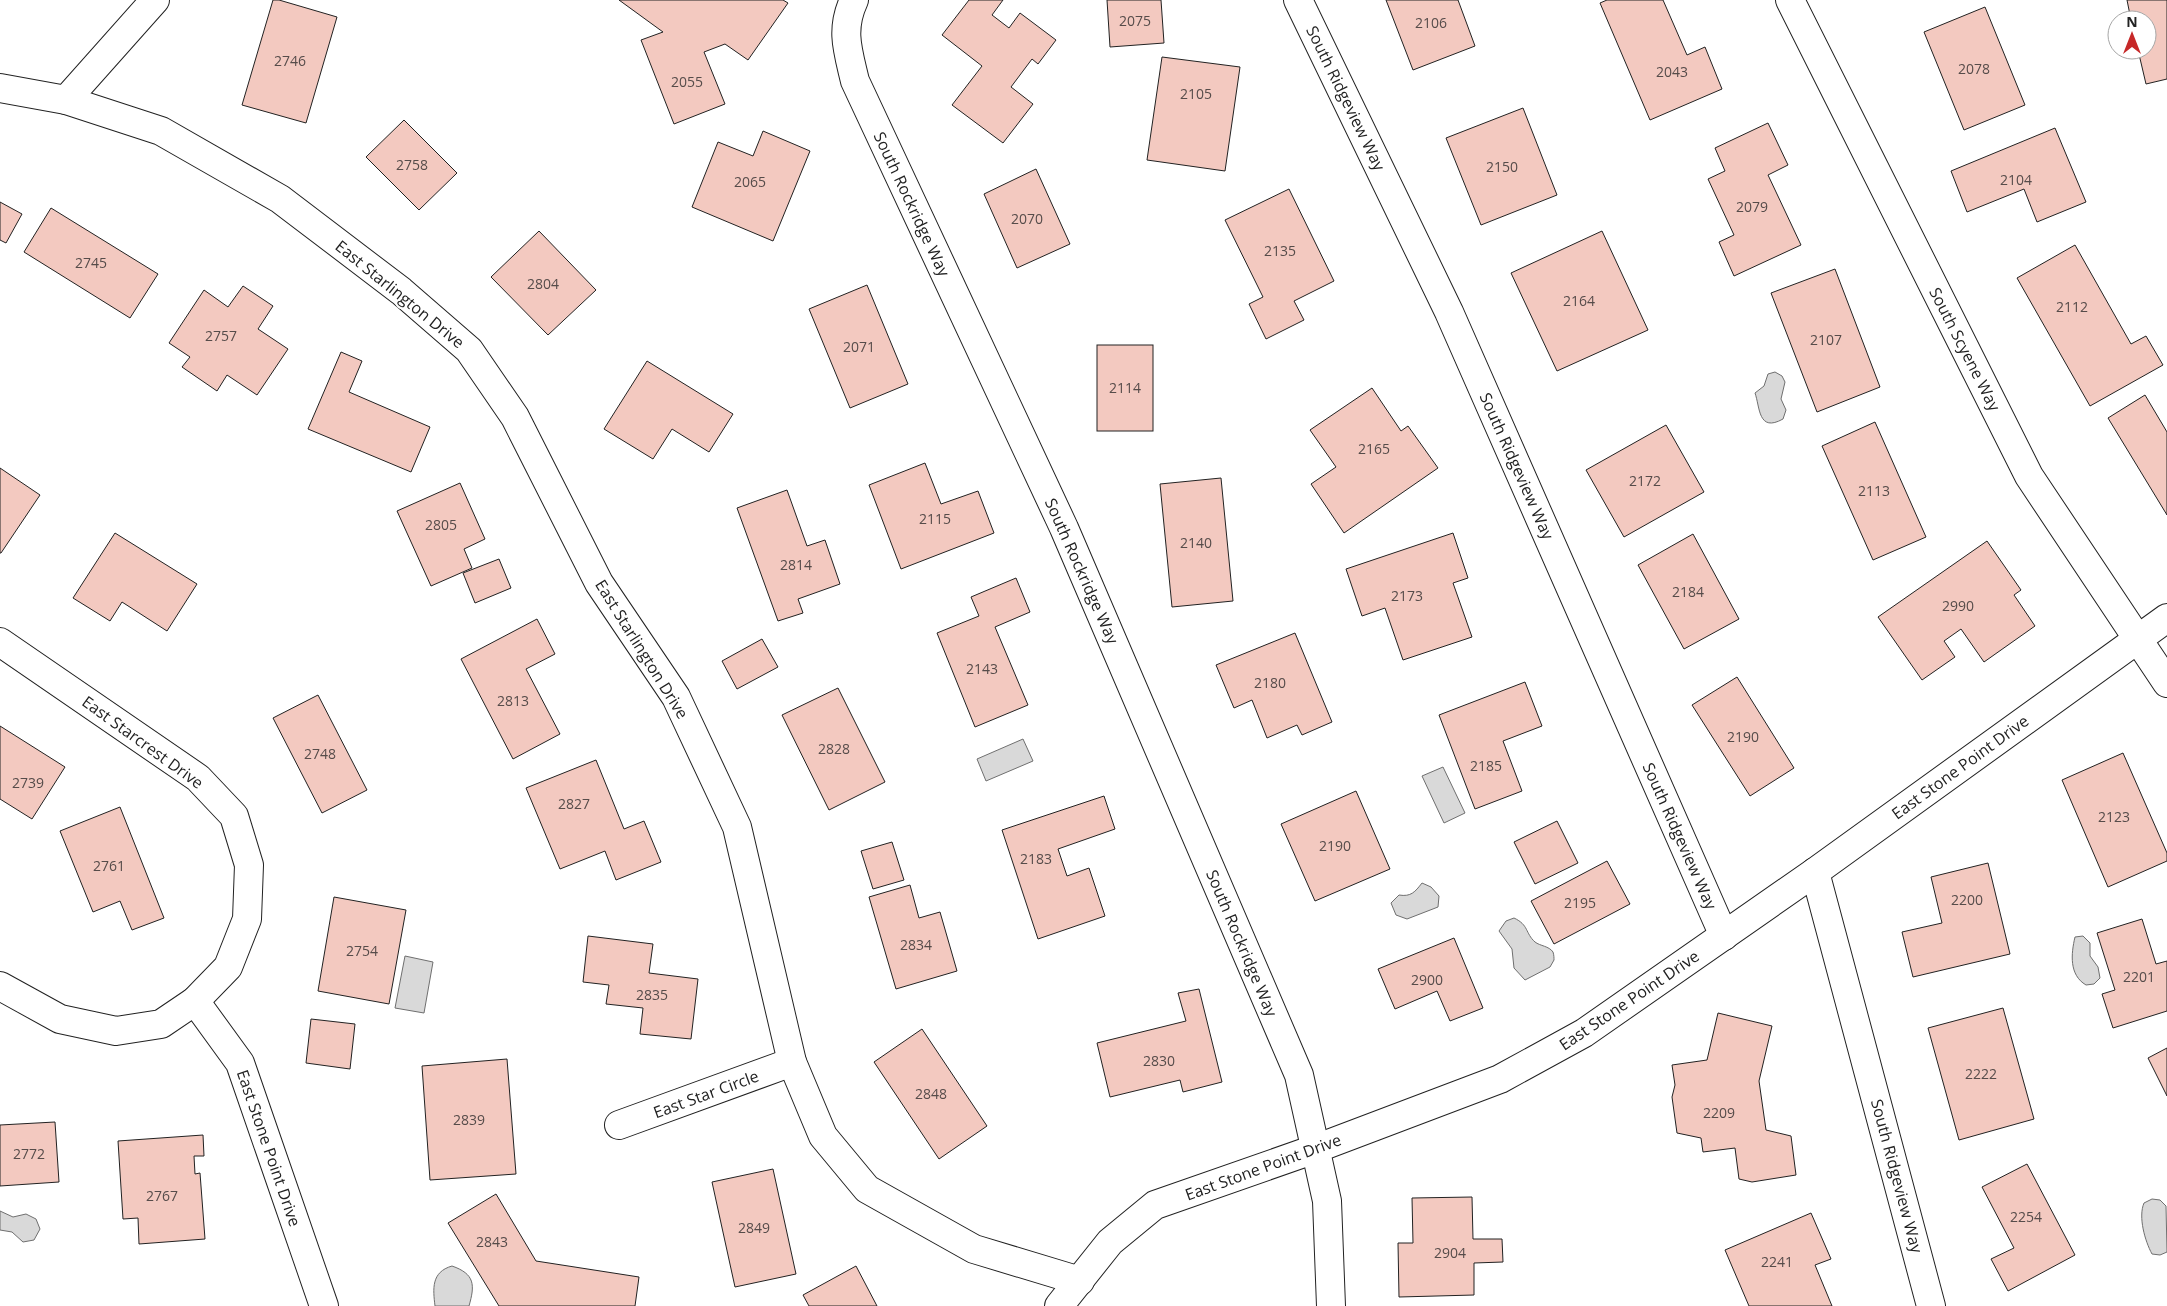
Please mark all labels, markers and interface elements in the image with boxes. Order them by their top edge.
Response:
north arrow [2107,10,2157,60]
house number: 2075 [1119,11,1151,30]
text: N [2126,12,2138,31]
house number: 2106 [1415,13,1447,32]
street label: South Ridgeview Way [1301,22,1391,175]
house number: 2746 [274,51,306,70]
house number: 2078 [1958,59,1990,78]
house number: 2043 [1656,62,1688,81]
house number: 2055 [671,72,703,91]
house number: 2105 [1180,84,1212,103]
street label: South Rockridge Way [869,128,956,281]
house number: 2758 [396,155,428,174]
house number: 2150 [1486,157,1518,176]
house number: 2104 [2000,170,2032,189]
house number: 2065 [734,172,766,191]
house number: 2079 [1736,197,1768,216]
house number: 2070 [1011,209,1043,228]
street label: East Starlington Drive [331,235,469,353]
house number: 2135 [1264,241,1296,260]
house number: 2745 [75,253,107,272]
house number: 2804 [527,274,559,293]
street label: South Scyene Way [1924,283,2006,415]
house number: 2164 [1563,291,1595,310]
house number: 2112 [2056,297,2088,316]
house number: 2757 [205,326,237,345]
house number: 2107 [1810,330,1842,349]
house number: 2071 [843,337,875,356]
house number: 2114 [1109,378,1141,397]
street label: South Ridgeview Way [1475,389,1560,544]
house number: 2165 [1358,439,1390,458]
house number: 2172 [1629,471,1661,490]
house number: 2113 [1858,481,1890,500]
street label: South Rockridge Way [1040,495,1124,648]
house number: 2115 [919,509,951,528]
house number: 2805 [425,515,457,534]
house number: 2140 [1180,533,1212,552]
house number: 2814 [780,555,812,574]
street label: East Starlington Drive [590,575,694,723]
house number: 2184 [1672,582,1704,601]
house number: 2173 [1391,586,1423,605]
house number: 2990 [1942,596,1974,615]
house number: 2143 [966,659,998,678]
house number: 2180 [1254,673,1286,692]
street label: East Starcrest Drive [78,690,208,794]
house number: 2813 [497,691,529,710]
street label: East Stone Point Drive [1887,710,2033,824]
house number: 2190 [1727,727,1759,746]
house number: 2828 [818,739,850,758]
house number: 2748 [304,744,336,763]
house number: 2185 [1470,756,1502,775]
street label: South Ridgeview Way [1638,759,1723,914]
house number: 2739 [12,773,44,792]
house number: 2827 [558,794,590,813]
house number: 2123 [2098,807,2130,826]
house number: 2190 [1319,836,1351,855]
house number: 2183 [1020,849,1052,868]
house number: 2761 [93,856,125,875]
street label: South Rockridge Way [1201,866,1283,1021]
house number: 2200 [1951,890,1983,909]
house number: 2195 [1564,893,1596,912]
house number: 2834 [900,935,932,954]
house number: 2754 [346,941,378,960]
street label: East Stone Point Drive [1555,945,1703,1055]
house number: 2201 [2123,967,2155,986]
house number: 2900 [1411,970,1443,989]
house number: 2835 [636,985,668,1004]
house number: 2830 [1143,1051,1175,1070]
house number: 2222 [1965,1064,1997,1083]
street label: East Star Circle [650,1065,762,1123]
street label: East Stone Point Drive [232,1067,306,1229]
house number: 2848 [915,1084,947,1103]
street label: South Ridgeview Way [1866,1097,1928,1256]
house number: 2209 [1703,1103,1735,1122]
house number: 2839 [453,1110,485,1129]
street label: East Stone Point Drive [1182,1129,1344,1205]
house number: 2772 [13,1144,45,1163]
house number: 2767 [146,1186,178,1205]
house number: 2254 [2010,1207,2042,1226]
house number: 2849 [738,1218,770,1237]
house number: 2843 [476,1232,508,1251]
house number: 2904 [1434,1243,1466,1262]
house number: 2241 [1761,1252,1793,1271]

